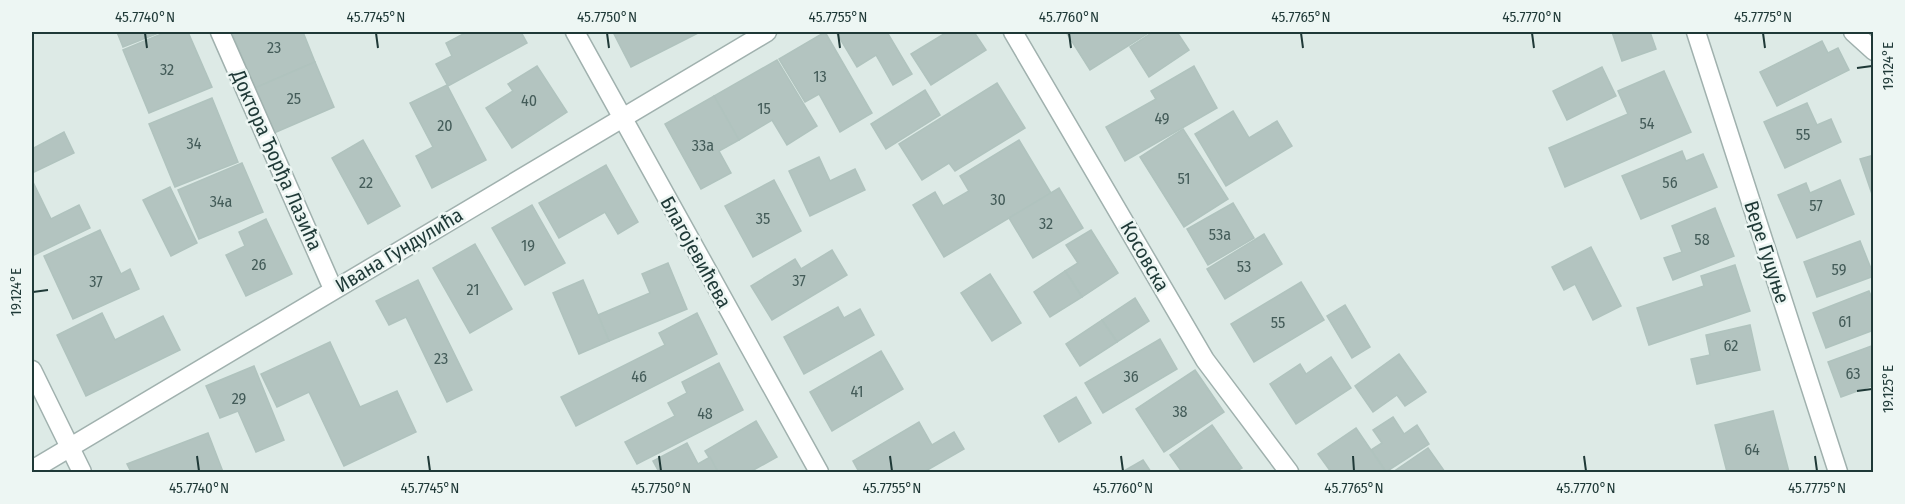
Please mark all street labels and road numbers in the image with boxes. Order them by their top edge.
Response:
street label: Доктора Ђорђа Лазића [226,65,328,254]
street label: Благојевићева [655,192,737,312]
street label: Вере Гуцуње [1739,198,1795,306]
street label: Ивана Гундулића [331,203,467,297]
street label: Косовска [1115,217,1175,295]

